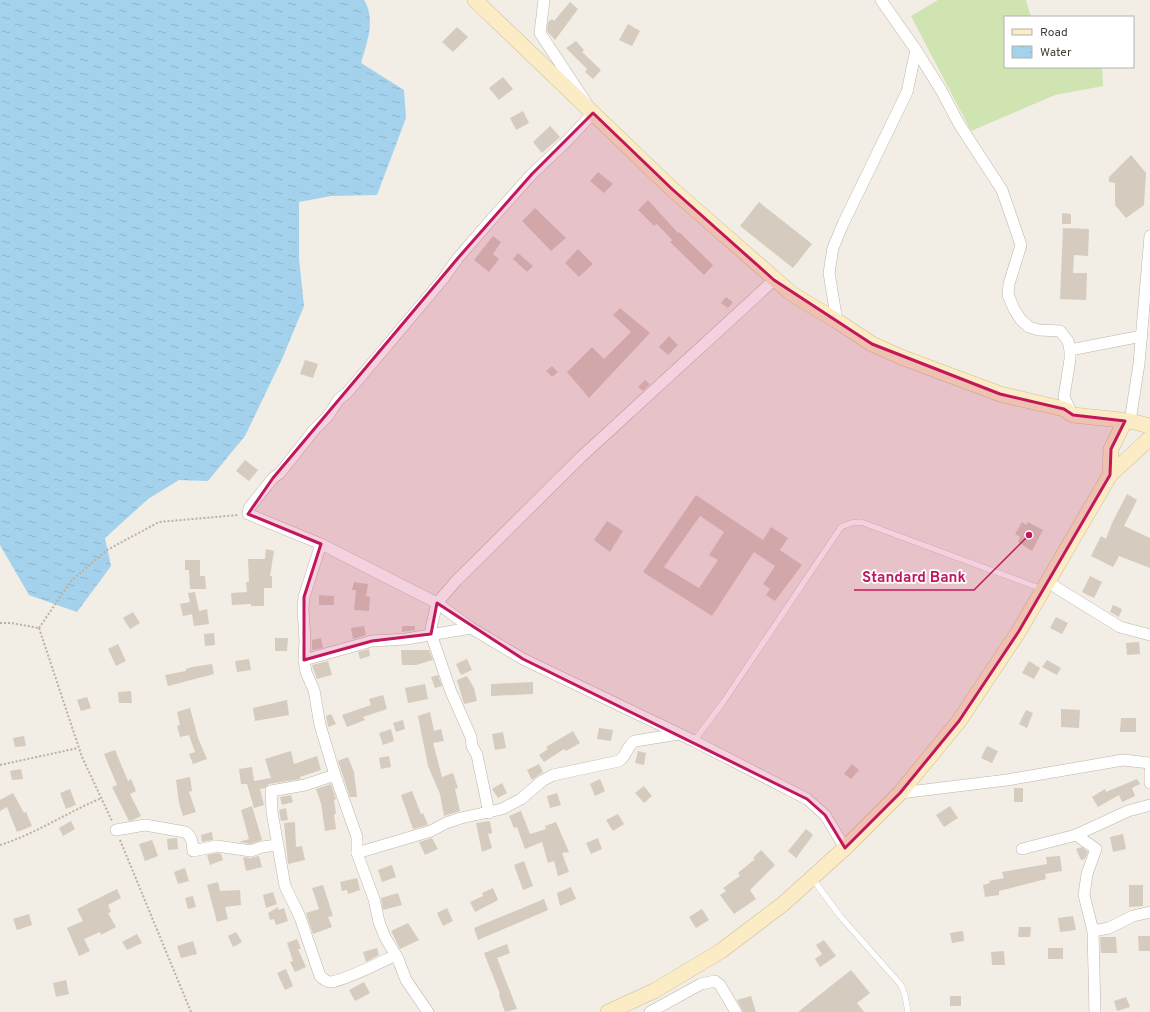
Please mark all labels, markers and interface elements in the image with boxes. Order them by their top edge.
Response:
legend [1004,16,1134,68]
text: Road [1040,25,1068,41]
text: Water [1040,45,1072,61]
callout: Standard Bank [854,563,974,590]
text: Standard Bank [862,569,966,588]

